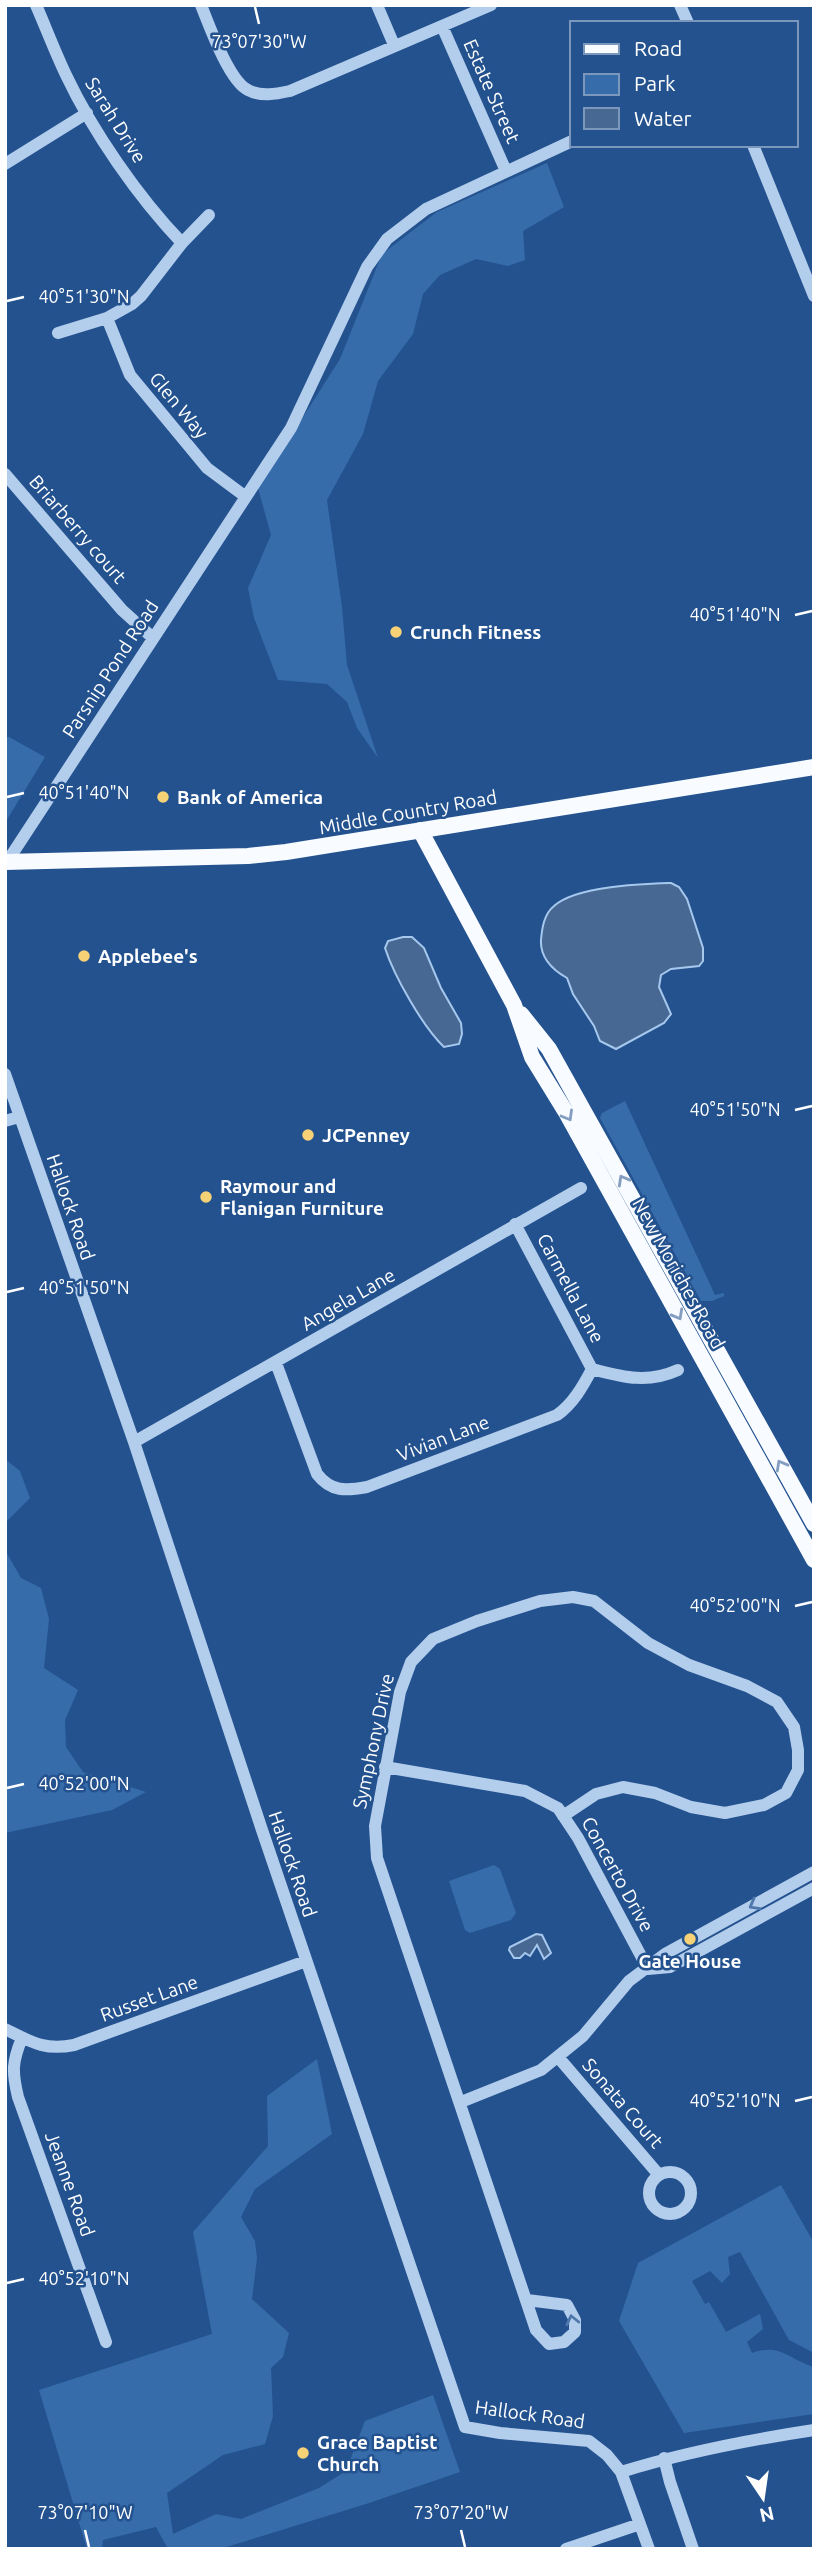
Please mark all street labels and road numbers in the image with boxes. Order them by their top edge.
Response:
street label: Estate Street [459,36,525,147]
street label: Sarah Drive [81,73,151,167]
street label: Glen Way [145,368,213,442]
street label: Briarberry court [25,470,131,588]
street label: Parsnip Pond Road [57,596,163,742]
street label: Middle Country Road [317,786,499,838]
street label: Hallock Road [43,1151,99,1263]
street label: New Moriches Road [628,1194,730,1352]
street label: Carmella Lane [533,1230,609,1346]
street label: Angela Lane [297,1263,399,1335]
street label: Vivian Lane [394,1410,492,1466]
street label: Symphony Drive [348,1671,398,1811]
street label: Hallock Road [265,1808,321,1920]
street label: Concerto Drive [577,1813,659,1935]
street label: Russet Lane [97,1970,201,2026]
street label: Sonata Court [578,2054,668,2153]
street label: Jeanne Road [41,2129,99,2239]
street label: Hallock Road [474,2395,586,2433]

